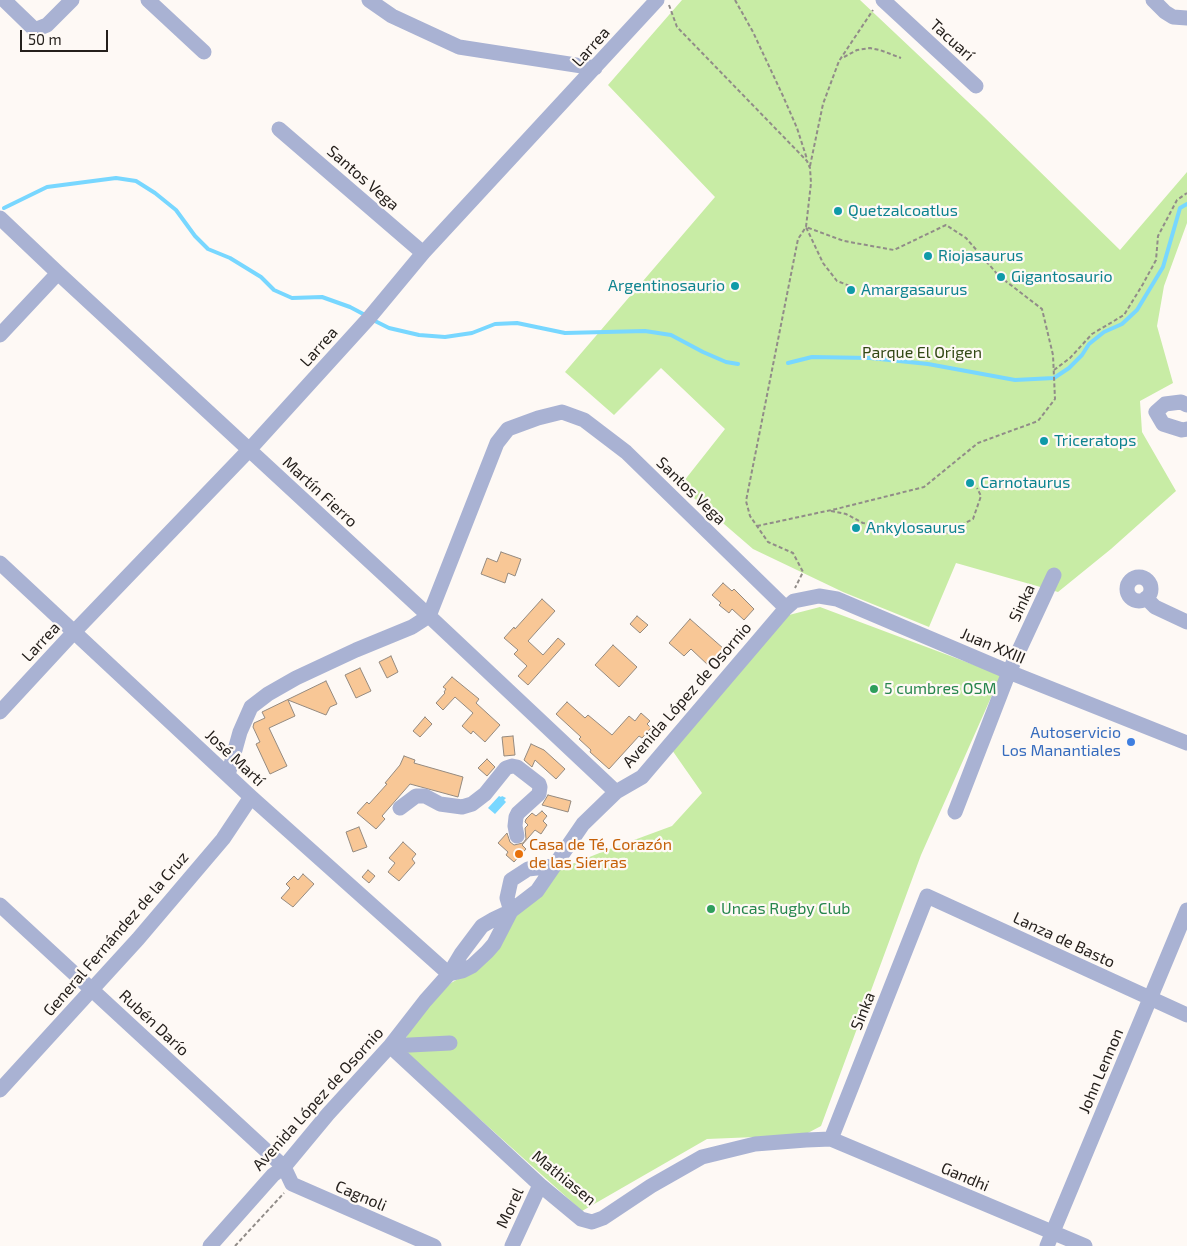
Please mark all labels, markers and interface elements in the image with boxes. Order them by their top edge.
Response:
street label: Tacuarí [926,15,978,65]
scale bar [22,20,110,52]
street label: Larrea [568,23,614,71]
text: 50 m [28,30,62,48]
street label: Santos Vega [323,141,403,215]
place label: Quetzalcoatlus [848,201,958,221]
marker: Quetzalcoatlus [832,205,844,217]
place label: Riojasaurus [938,246,1023,266]
marker: Riojasaurus [922,250,934,262]
place label: Gigantosaurio [1011,267,1113,287]
marker: Gigantosaurio [995,271,1007,283]
place label: Argentinosaurio [608,276,725,296]
marker: Argentinosaurio [729,280,741,292]
place label: Amargasaurus [861,280,967,300]
marker: Amargasaurus [845,284,857,296]
street label: Larrea [296,323,342,371]
park label: Parque El Origen [862,343,982,363]
place label: Triceratops [1054,431,1136,451]
marker: Triceratops [1038,435,1050,447]
street label: Martín Fierro [279,453,361,531]
street label: Santos Vega [652,453,730,529]
place label: Carnotaurus [980,473,1070,493]
marker: Carnotaurus [964,477,976,489]
place label: Ankylosaurus [866,518,965,538]
marker: Ankylosaurus [850,522,862,534]
street label: Sinka [1005,581,1039,625]
street label: Larrea [18,618,64,666]
street label: Avenida López de Osornio [619,618,755,772]
street label: Juan XXIII [958,624,1028,668]
place label: 5 cumbres OSM [884,679,996,699]
marker: 5 cumbres OSM [868,683,880,695]
place label: Autoservicio Los Manantiales [1002,723,1121,761]
street label: José Martí [201,726,269,790]
marker: Autoservicio Los Manantiales [1125,736,1137,748]
place label: Casa de Té, Corazón de las Sierras [529,835,672,873]
street label: General Fernández de la Cruz [39,848,193,1020]
marker: Casa de Té, Corazón de las Sierras [513,848,525,860]
place label: Uncas Rugby Club [721,899,850,919]
marker: Uncas Rugby Club [705,903,717,915]
street label: Lanza de Basto [1010,908,1118,972]
street label: Rubén Darío [115,986,193,1060]
street label: Sinka [847,989,879,1033]
street label: Avenida López de Osornio [249,1023,387,1175]
street label: John Lennon [1074,1026,1128,1116]
street label: Mathiasen [528,1146,600,1210]
street label: Gandhi [938,1158,992,1196]
street label: Cagnoli [332,1177,390,1215]
street label: Morel [492,1185,528,1231]

